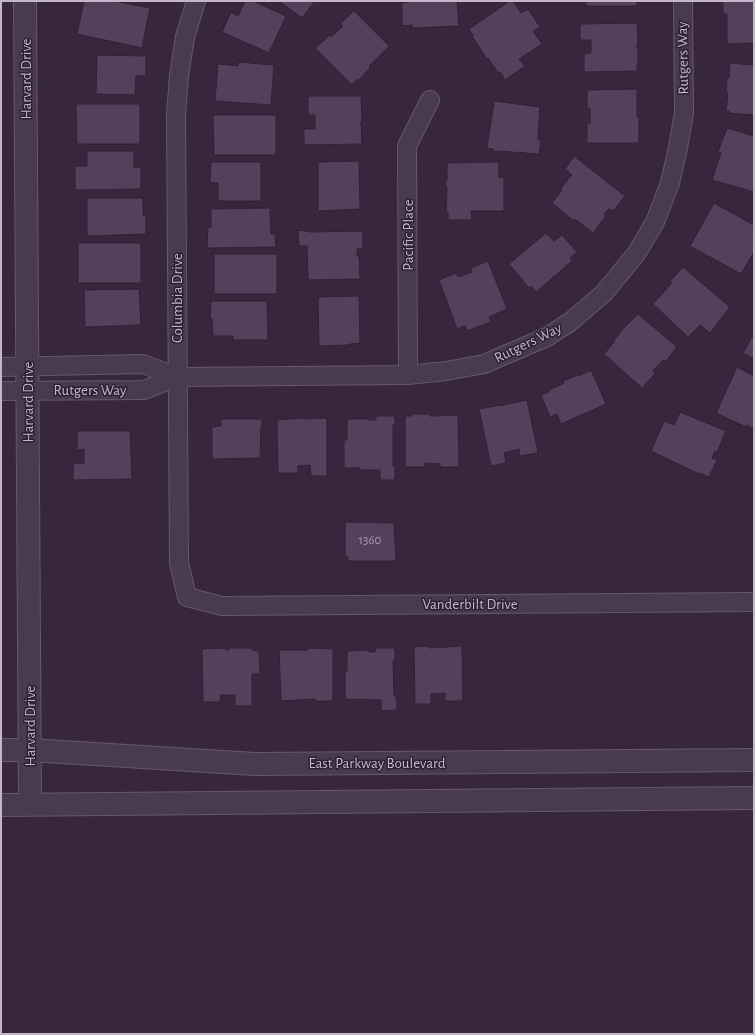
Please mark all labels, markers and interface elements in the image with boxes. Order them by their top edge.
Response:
street label: Rutgers Way [673,21,693,95]
street label: Harvard Drive [17,39,35,119]
street label: Pacific Place [399,199,417,271]
street label: Columbia Drive [168,253,186,343]
street label: Rutgers Way [491,319,565,367]
street label: Harvard Drive [19,362,37,442]
street label: Rutgers Way [54,381,126,399]
house number: 1360 [359,532,381,548]
street label: Vanderbilt Drive [422,595,518,613]
street label: Harvard Drive [21,686,39,766]
street label: East Parkway Boulevard [308,754,446,772]

